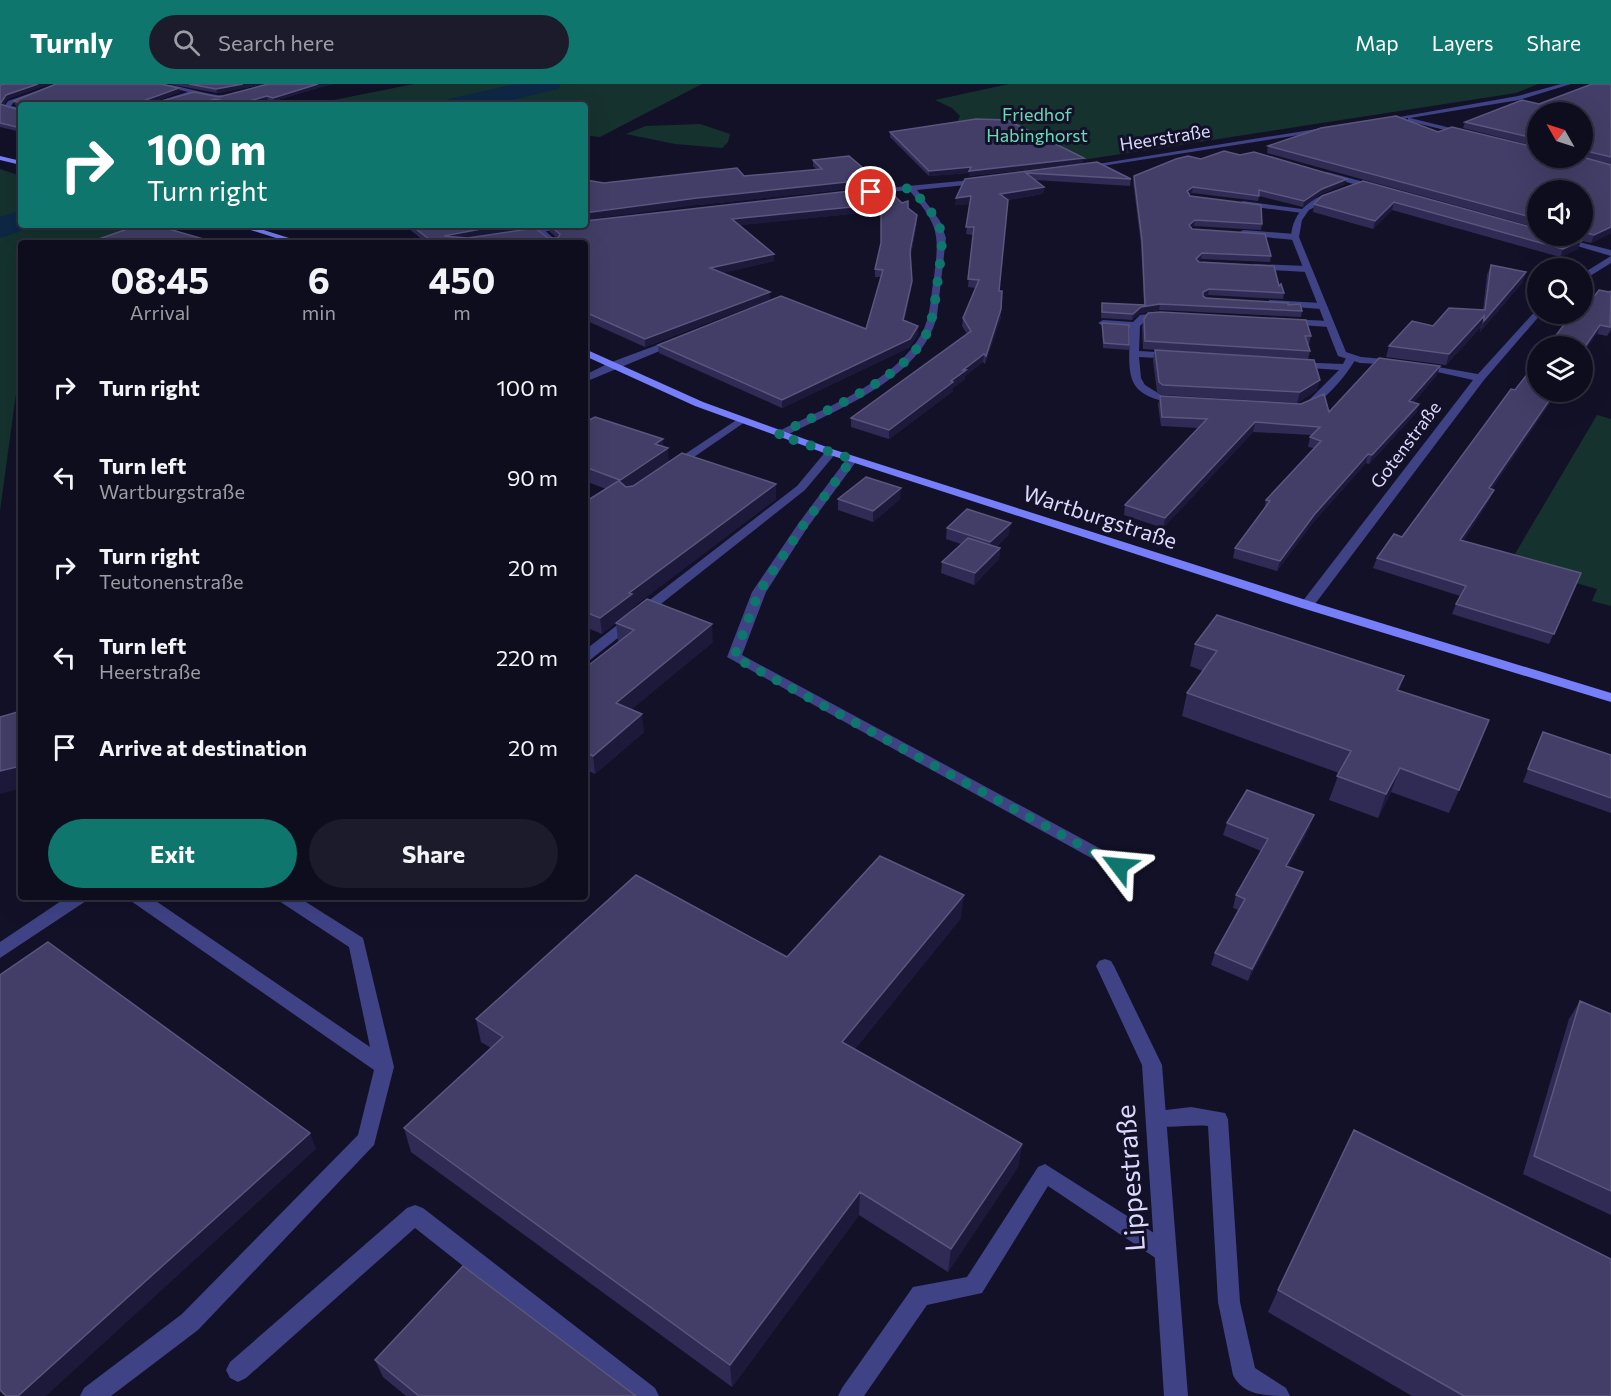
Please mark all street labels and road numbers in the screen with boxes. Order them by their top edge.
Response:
street label: Heerstraße [1118,119,1212,155]
street label: Gotenstraße [1365,397,1445,492]
street label: Wartburgstraße [1020,479,1181,554]
street label: Lippestraße [1108,1104,1151,1253]

